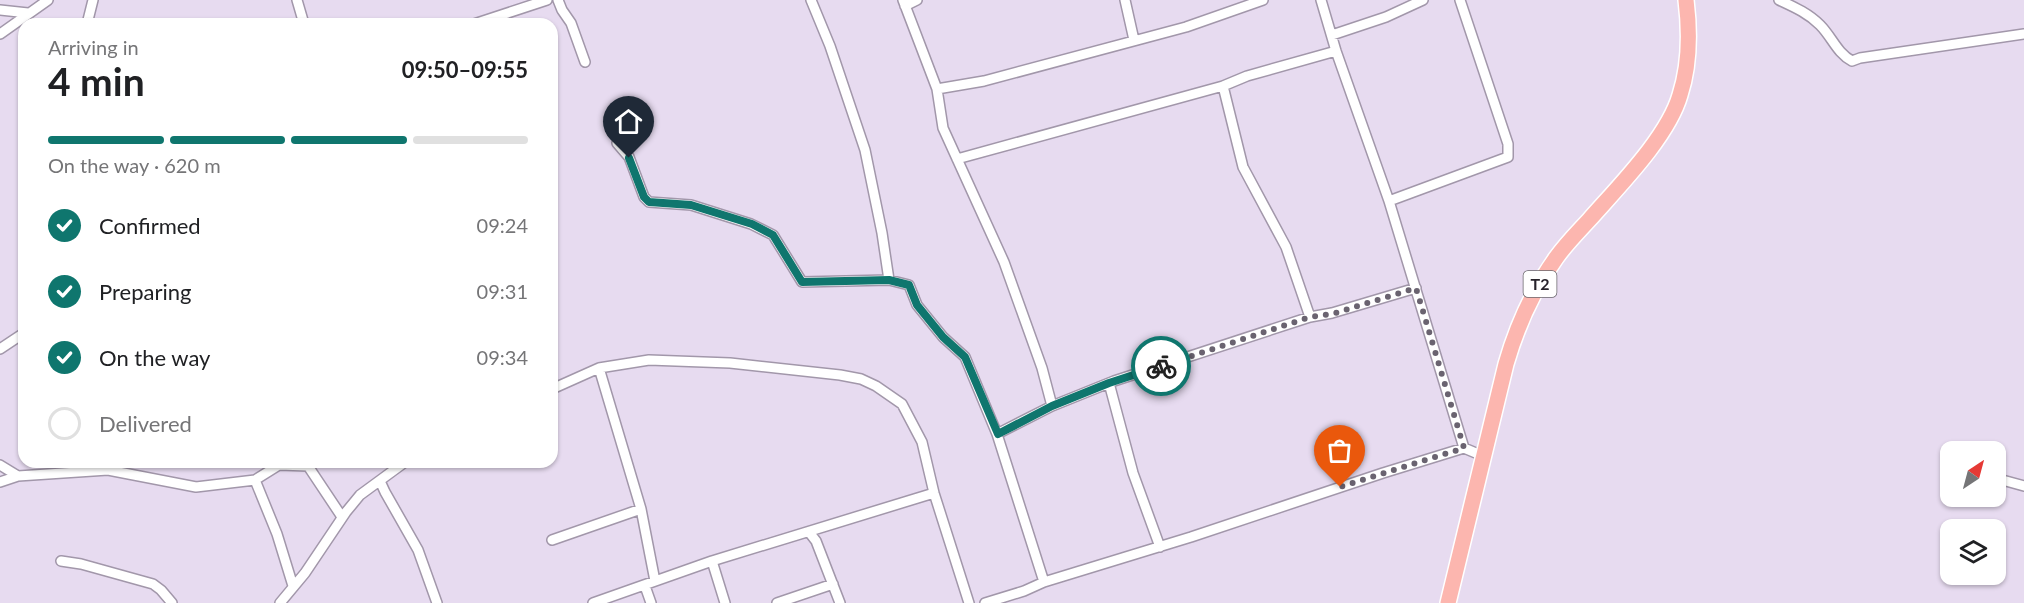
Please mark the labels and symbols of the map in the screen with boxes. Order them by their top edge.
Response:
pin [603,96,654,158]
road number: T2 [1524,271,1556,297]
courier [1131,336,1191,396]
pin [1314,425,1365,487]
north arrow [1940,441,2006,507]

